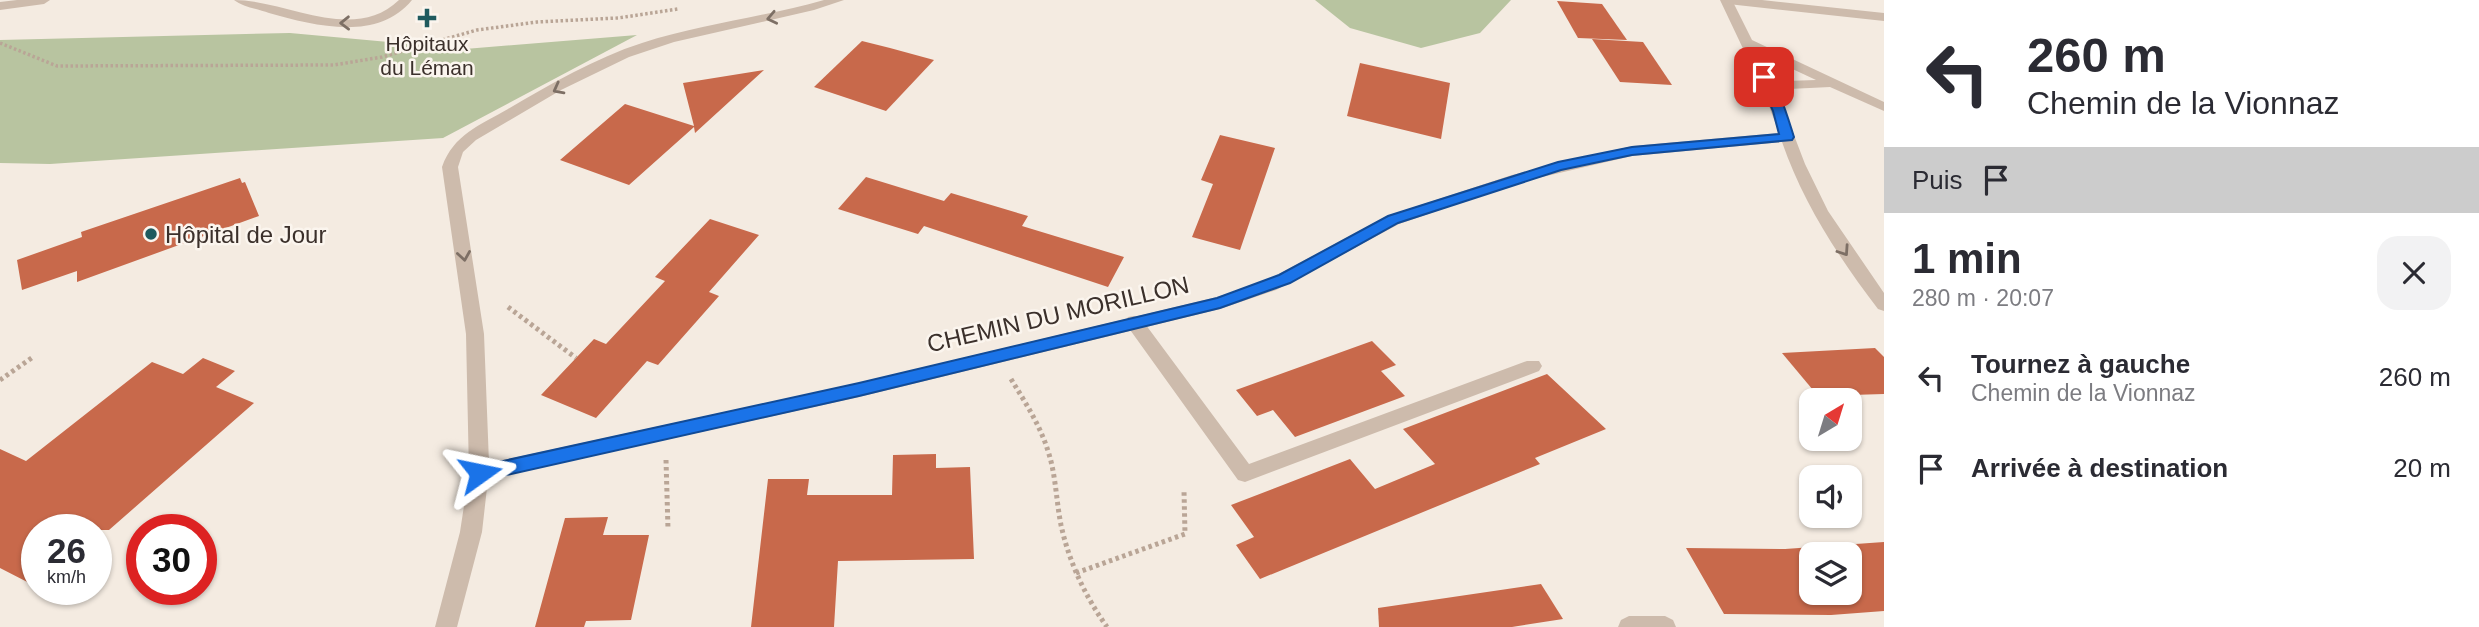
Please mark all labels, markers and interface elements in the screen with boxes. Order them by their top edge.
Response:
marker: Hôpitaux du Léman [417,8,437,28]
one-way arrow [766,9,778,24]
one-way arrow [339,15,350,30]
icon: left [1912,28,2003,119]
text: 260 m [2027,28,2166,82]
place label: Hôpitaux du Léman [380,32,474,79]
pin [1734,47,1794,107]
icon: arrive [1745,58,1783,96]
one-way arrow [553,80,565,94]
text: Chemin de la Vionnaz [2027,85,2340,121]
icon: arrive [1977,161,2015,199]
text: Puis [1912,165,1963,195]
place label: Hôpital de Jour [165,221,326,248]
marker: Hôpital de Jour [143,226,159,242]
text: 1 min [1912,235,2022,282]
button: close [2377,236,2451,310]
one-way arrow [1836,243,1849,256]
one-way arrow [456,250,471,262]
street label: CHEMIN DU MORILLON [924,271,1192,357]
text: 280 m · 20:07 [1912,285,2054,311]
text: Tournez à gauche [1971,349,2190,379]
icon: left [1912,359,1950,397]
text: 260 m [2379,362,2451,392]
text: Chemin de la Vionnaz [1971,380,2196,406]
north arrow [1799,388,1862,452]
map controls [1799,388,1862,605]
position arrow [443,436,517,510]
icon: arrive [1912,450,1950,488]
text: Arrivée à destination [1971,453,2228,483]
text: 20 m [2393,453,2451,483]
button: sound [1799,465,1862,528]
speed limit sign: 30 [126,514,217,605]
text: 26 [47,531,86,570]
button: layers [1799,542,1862,605]
text: km/h [47,567,86,587]

